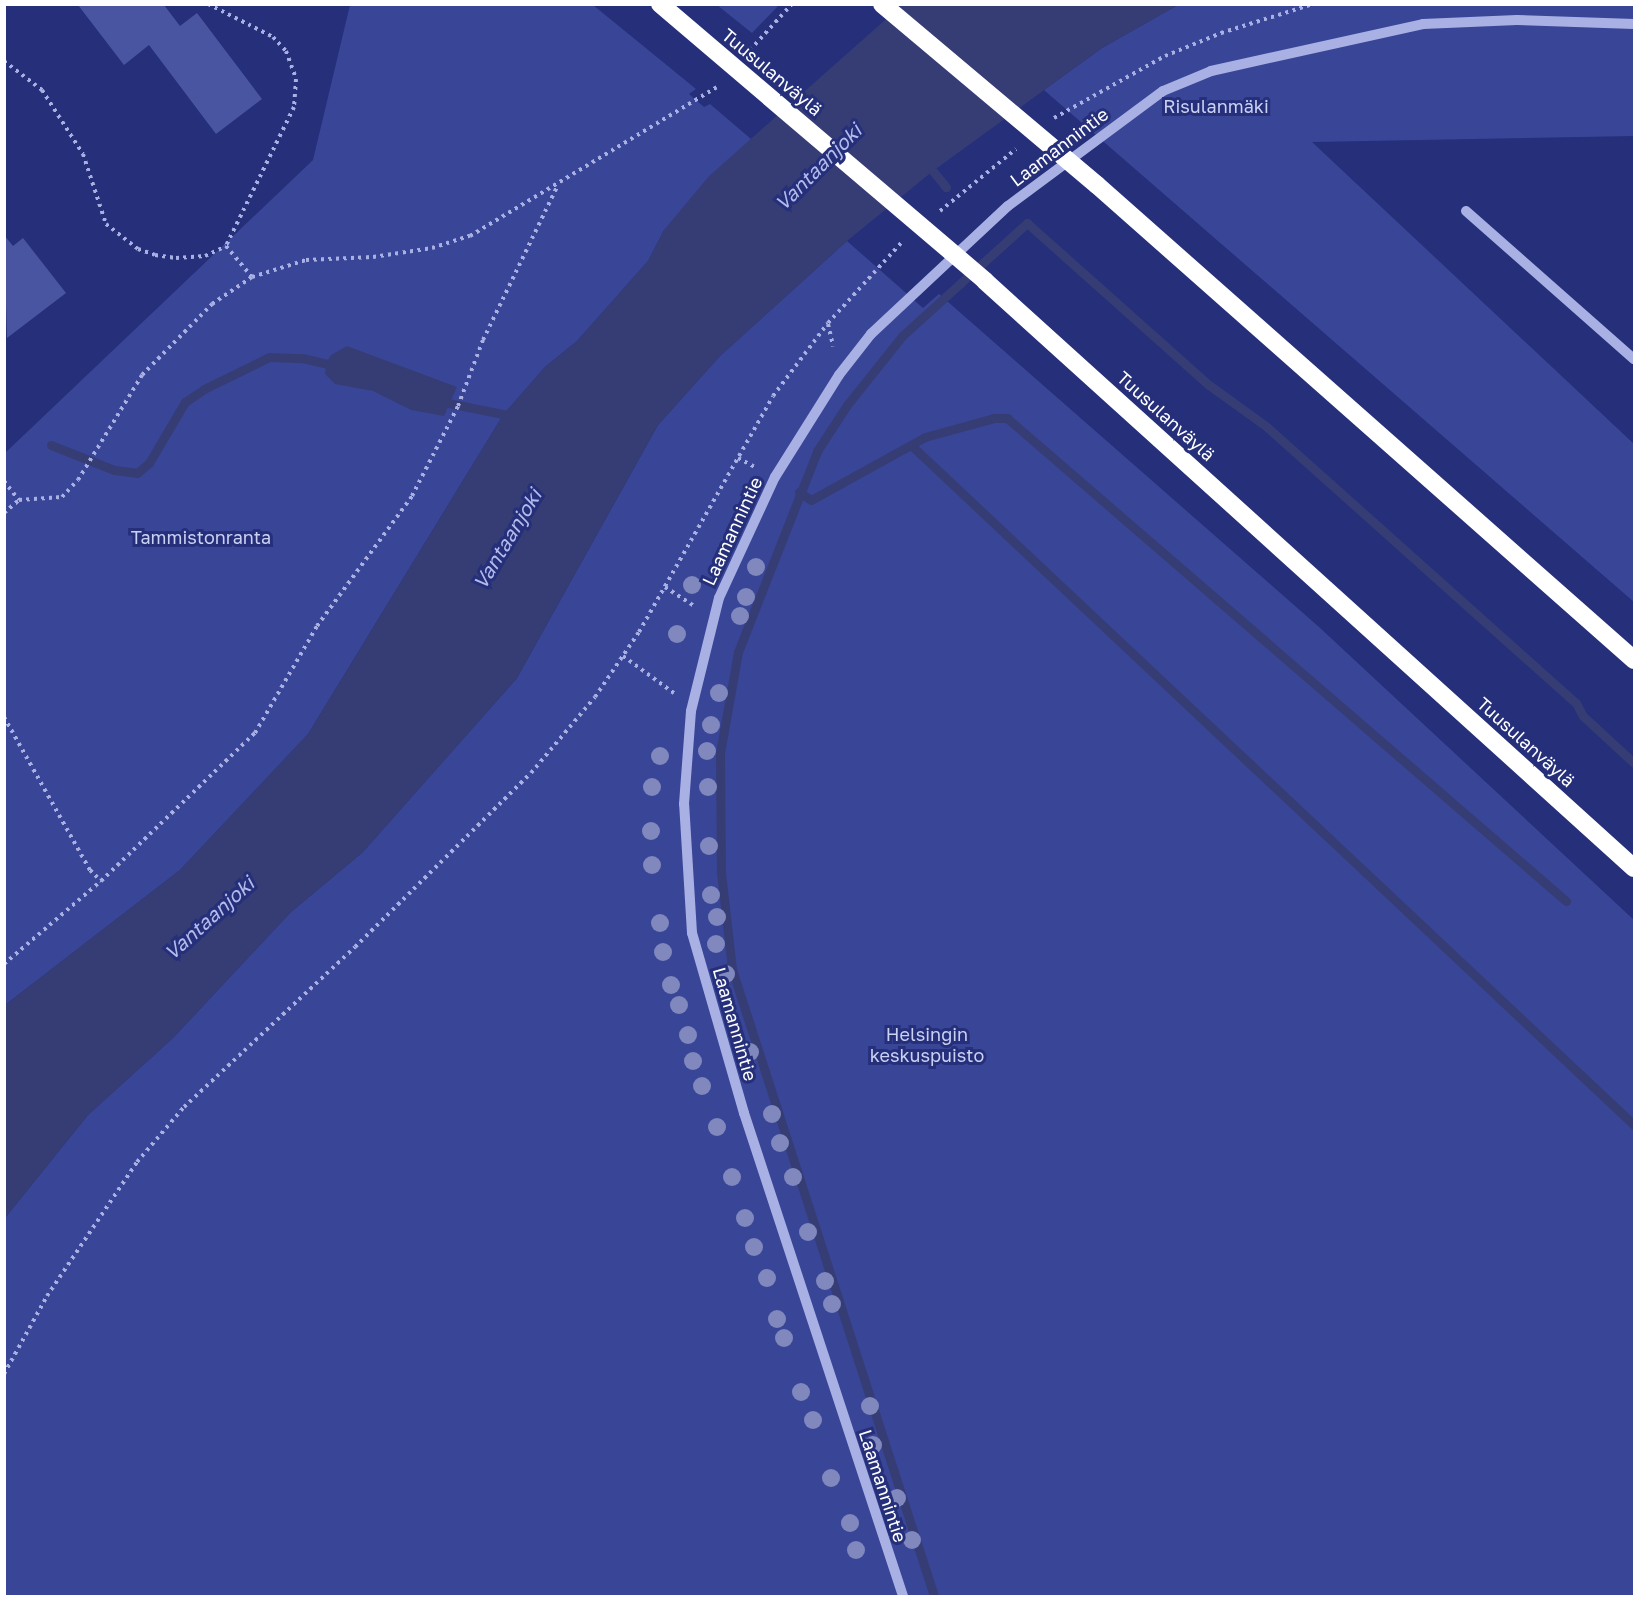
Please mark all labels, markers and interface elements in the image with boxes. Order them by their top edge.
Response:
street label: Tuusulanväylä [718,24,826,120]
park label: Risulanmäki [1163,95,1269,117]
street label: Laamannintie [1006,103,1112,191]
water label: Vantaanjoki [770,119,866,215]
street label: Tuusulanväylä [1113,367,1219,465]
street label: Laamannintie [697,473,767,589]
water label: Vantaanjoki [468,485,546,593]
park label: Tammistonranta [131,526,271,548]
street label: Tuusulanväylä [1473,693,1579,791]
water label: Vantaanjoki [159,871,259,965]
street label: Laamannintie [708,965,762,1083]
park label: Helsingin keskuspuisto [870,1024,984,1066]
street label: Laamannintie [855,1427,911,1545]

